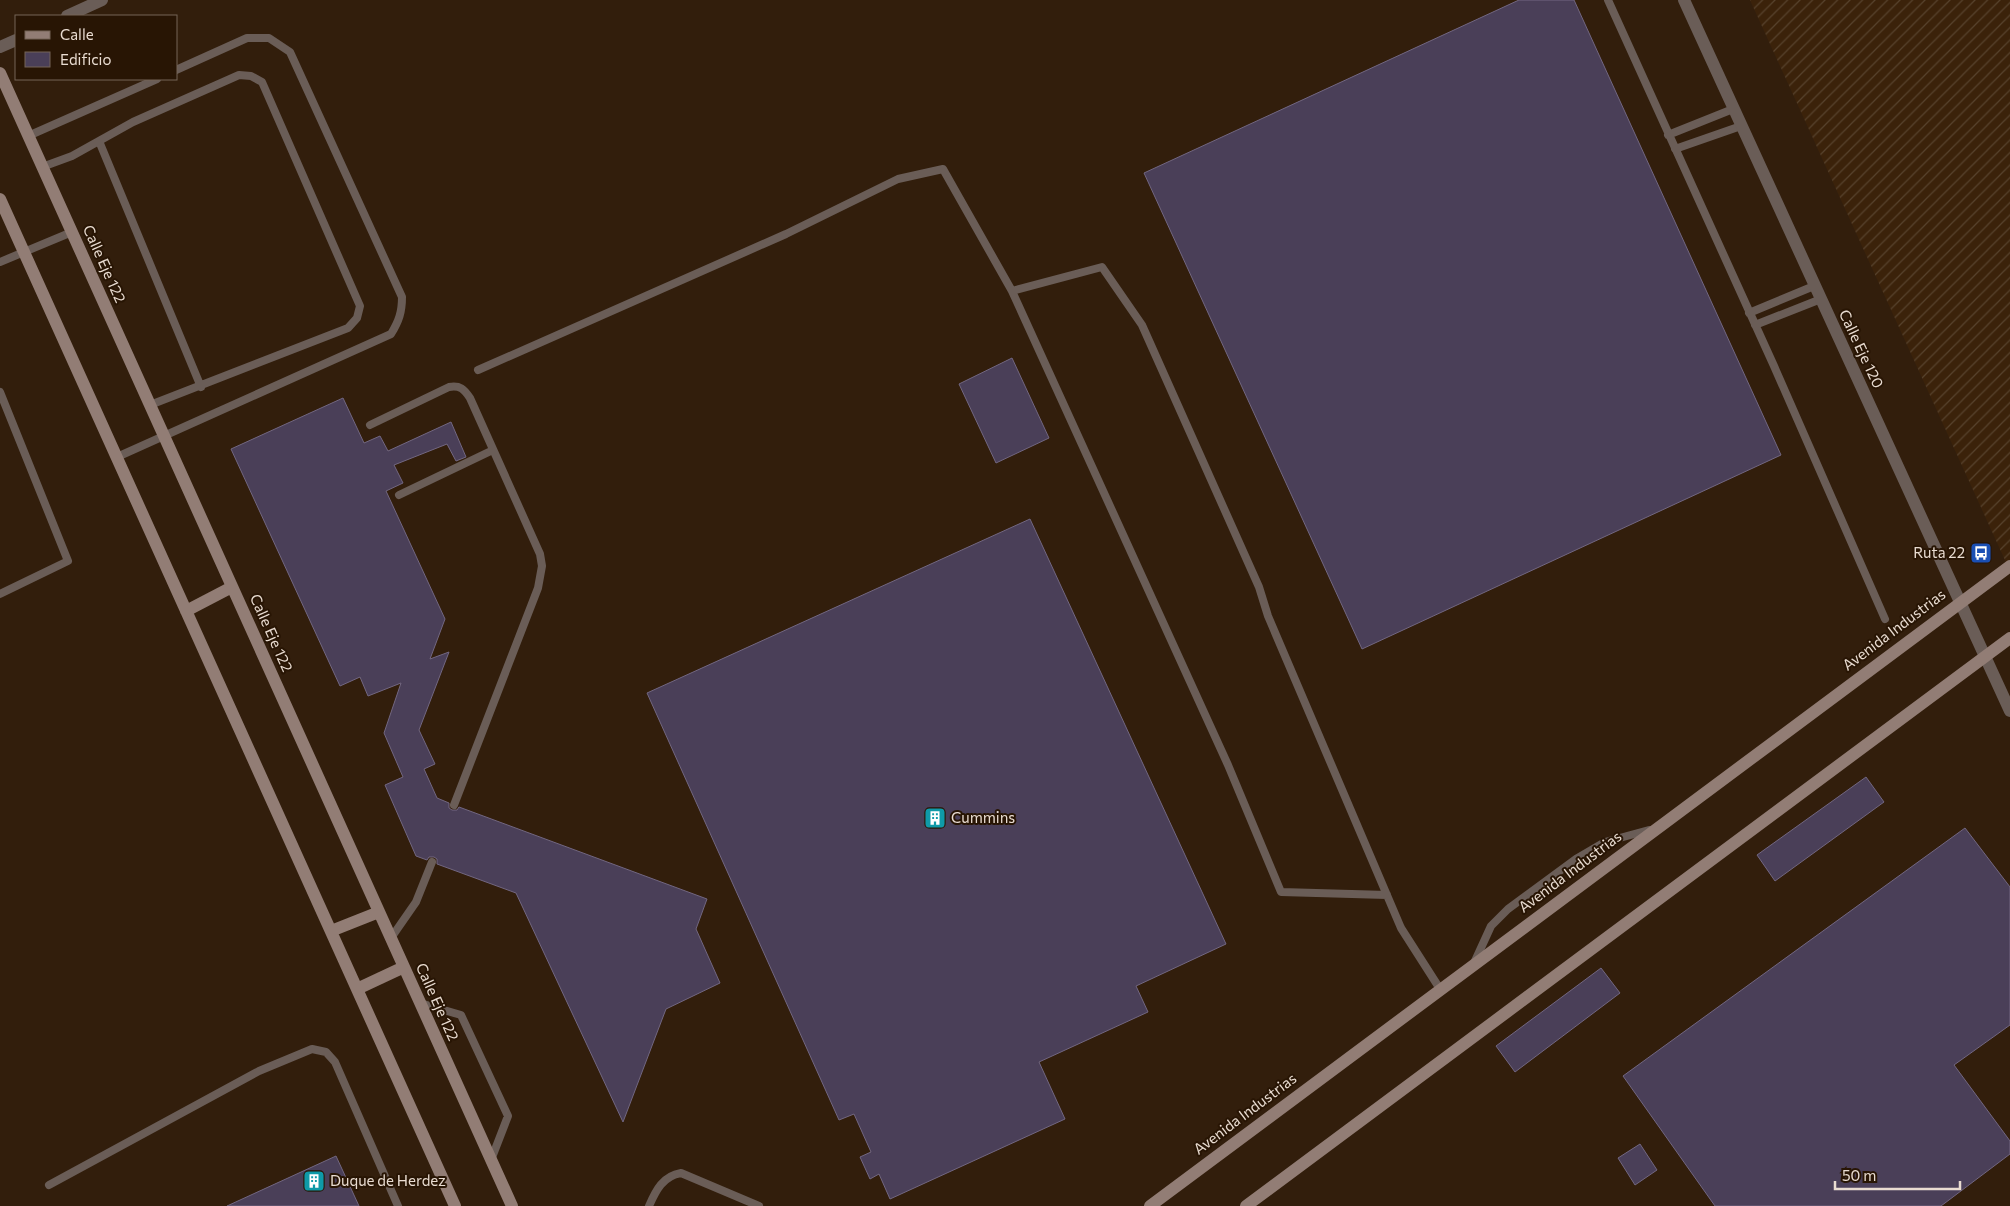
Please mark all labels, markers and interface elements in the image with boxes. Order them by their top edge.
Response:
legend [15,15,178,80]
text: Calle [60,25,94,43]
text: Edificio [60,50,111,68]
street label: Calle Eje 122 [80,222,130,305]
street label: Calle Eje 120 [1836,306,1888,391]
bus stop icon: Ruta 22 [1969,541,1993,565]
place label: Ruta 22 [1913,543,1965,561]
street label: Avenida Industrias [1838,585,1949,674]
street label: Calle Eje 122 [247,591,297,674]
building icon: Cummins [923,806,947,830]
place label: Cummins [951,808,1015,826]
street label: Avenida Industrias [1514,827,1625,916]
street label: Calle Eje 122 [413,960,463,1043]
street label: Avenida Industrias [1189,1069,1300,1158]
scale bar [1835,1158,1960,1190]
text: 50 m [1842,1166,1876,1184]
building icon: Duque de Herdez [302,1169,326,1193]
place label: Duque de Herdez [330,1171,446,1189]

